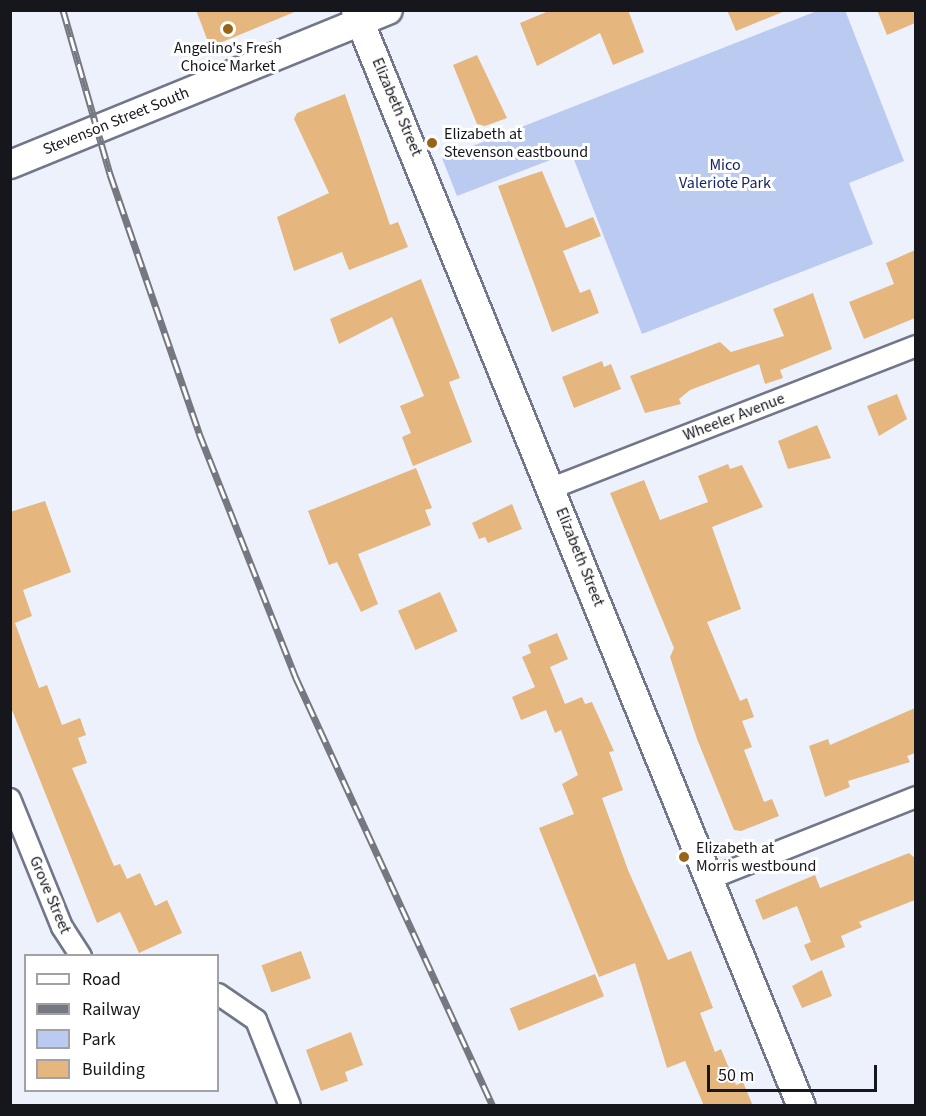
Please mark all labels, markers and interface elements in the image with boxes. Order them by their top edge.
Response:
marker: Angelino's Fresh Choice Market [221,22,235,36]
place label: Angelino's Fresh Choice Market [174,38,282,76]
street label: Elizabeth Street [368,55,426,159]
street label: Stevenson Street South [40,83,192,159]
place label: Elizabeth at Stevenson eastbound [444,124,588,162]
marker: Elizabeth at Stevenson eastbound [425,136,439,150]
park label: Mico Valeriote Park [679,155,771,193]
street label: Wheeler Avenue [681,389,787,445]
street label: Elizabeth Street [551,505,609,609]
place label: Elizabeth at Morris westbound [696,838,816,876]
marker: Elizabeth at Morris westbound [677,850,691,864]
street label: Grove Street [25,853,75,937]
legend [24,954,219,1092]
text: Road [82,967,121,992]
text: Railway [82,997,141,1022]
text: Park [82,1027,116,1052]
scale bar [710,1053,880,1091]
text: Building [82,1057,145,1082]
text: 50 m [718,1063,754,1088]

